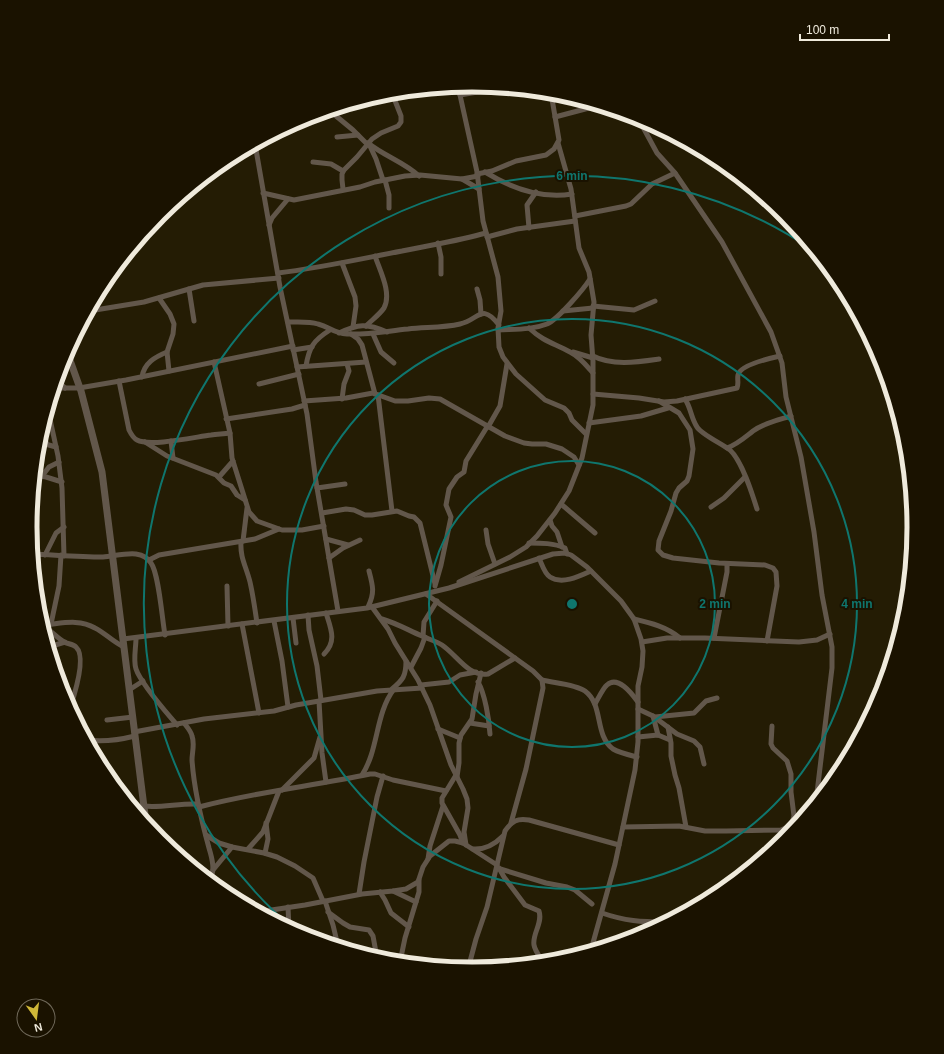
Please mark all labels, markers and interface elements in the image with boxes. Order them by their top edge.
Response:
scale bar [800,16,889,42]
text: 100 m [806,23,839,37]
text: 6 min [556,169,588,183]
centre of rings [565,597,579,611]
text: 2 min [699,597,731,611]
text: 4 min [841,597,873,611]
north arrow [16,998,56,1038]
text: N [33,1021,44,1034]

